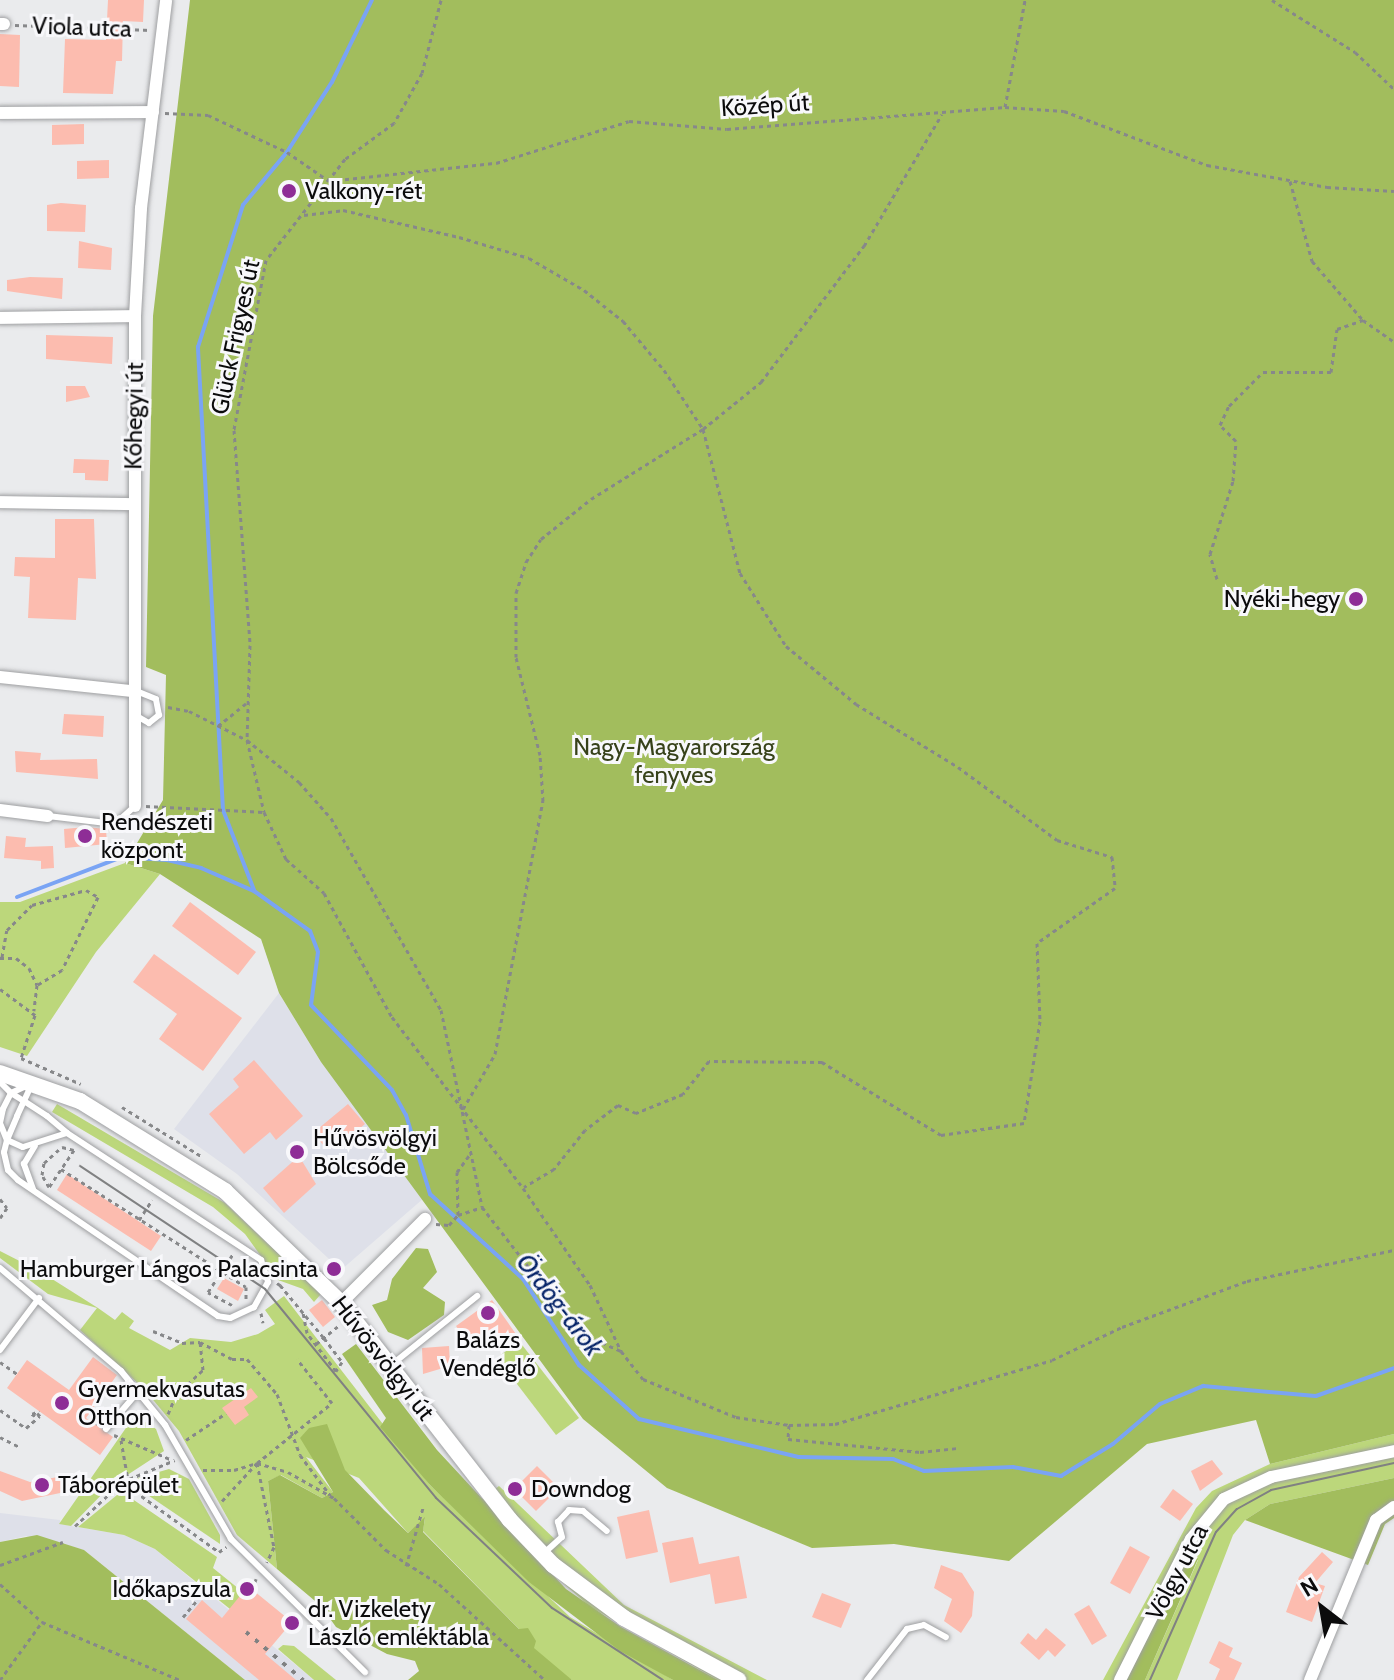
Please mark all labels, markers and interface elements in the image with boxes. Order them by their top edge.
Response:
street label: Viola utca [32,11,132,43]
street label: Közép út [720,88,810,122]
place label: Valkony-rét [305,177,422,205]
marker: Valkony-rét [280,182,298,200]
street label: Glück Frigyes út [205,257,265,417]
street label: Kőhegyi út [119,362,149,470]
place label: Nyéki-hegy [1224,585,1340,613]
marker: Nyéki-hegy [1347,590,1365,608]
park label: Nagy-Magyarország fenyves [573,733,775,789]
place label: Rendészeti központ [101,808,213,864]
marker: Rendészeti központ [76,827,94,845]
place label: Hűvösvölgyi Bölcsőde [313,1124,437,1180]
marker: Hűvösvölgyi Bölcsőde [288,1143,306,1161]
water label: Ördög-árok [509,1248,609,1362]
place label: Hamburger Lángos Palacsinta [20,1255,318,1283]
marker: Hamburger Lángos Palacsinta [325,1260,343,1278]
street label: Hűvösvölgyi út [326,1290,440,1426]
marker: Balázs Vendéglő [479,1304,497,1322]
place label: Balázs Vendéglő [440,1326,536,1382]
place label: Gyermekvasutas Otthon [78,1375,245,1431]
marker: Gyermekvasutas Otthon [53,1394,71,1412]
place label: Táborépület [58,1471,179,1499]
place label: Downdog [531,1475,631,1503]
marker: Táborépület [33,1476,51,1494]
marker: Downdog [506,1480,524,1498]
street label: Völgy utca [1140,1519,1214,1625]
north arrow [1282,1568,1362,1648]
text: N [1296,1571,1323,1603]
place label: Időkapszula [112,1575,231,1603]
marker: Időkapszula [238,1580,256,1598]
place label: dr. Vizkelety László emléktábla [308,1595,489,1651]
marker: dr. Vizkelety László emléktábla [283,1614,301,1632]

